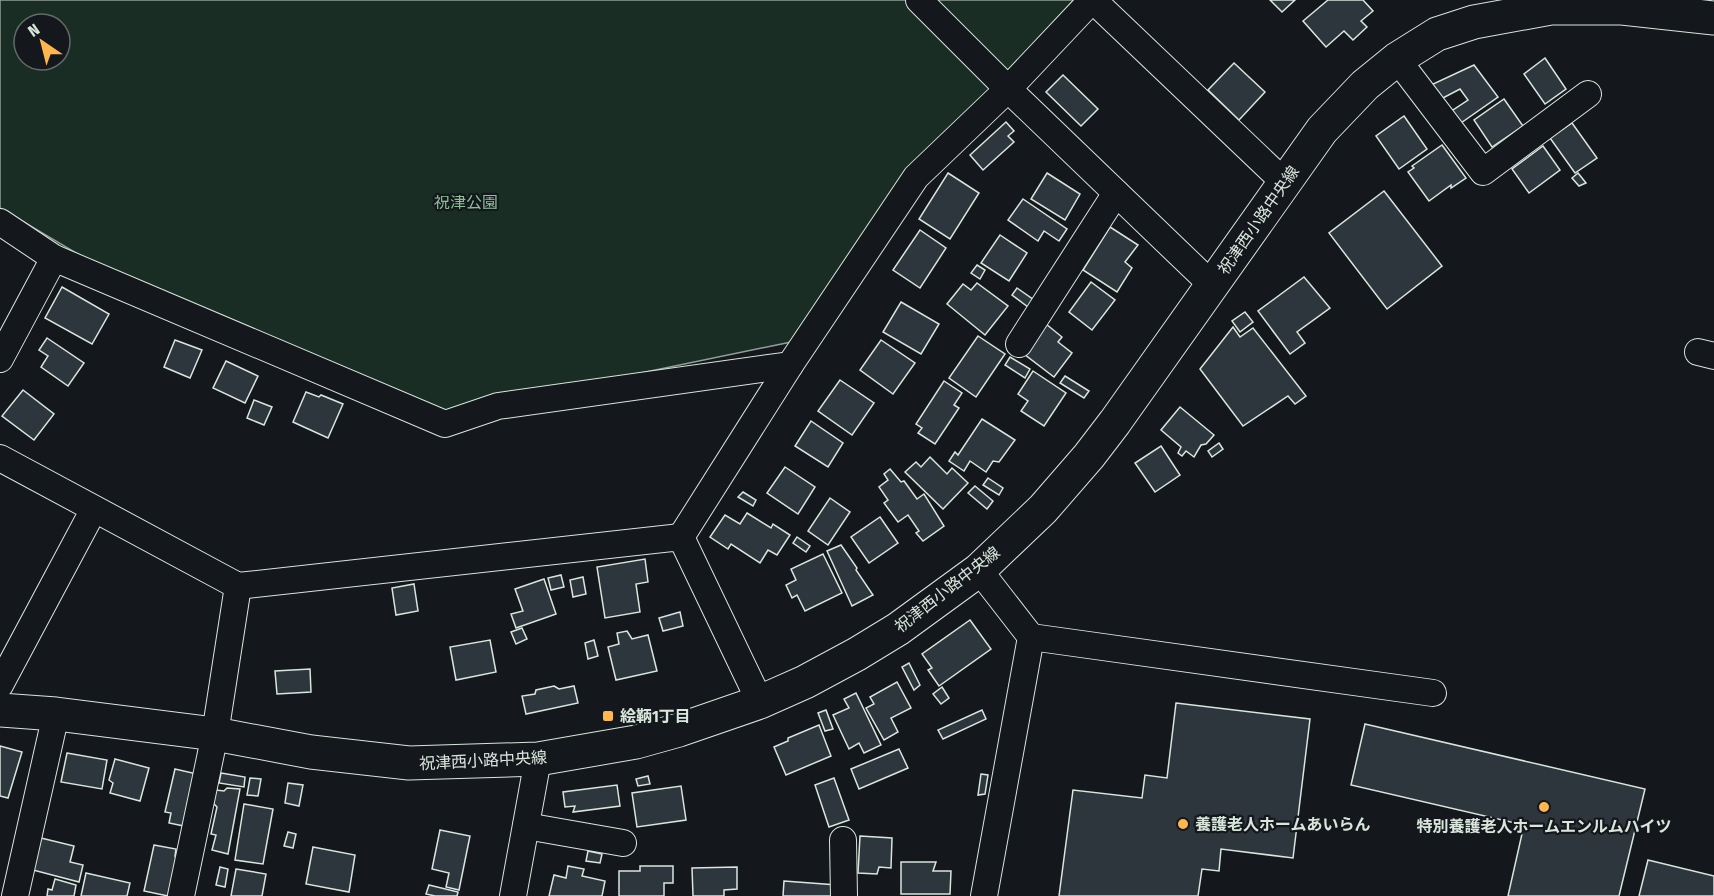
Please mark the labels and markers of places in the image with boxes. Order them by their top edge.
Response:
place label: 絵鞆1丁目 [620,707,691,726]
marker: 絵鞆1丁目 [601,709,615,723]
marker: 特別養護老人ホームエンルムハイツ [1537,800,1551,814]
place label: 養護老人ホームあいらん [1195,815,1371,834]
marker: 養護老人ホームあいらん [1176,817,1190,831]
place label: 特別養護老人ホームエンルムハイツ [1417,817,1671,836]

